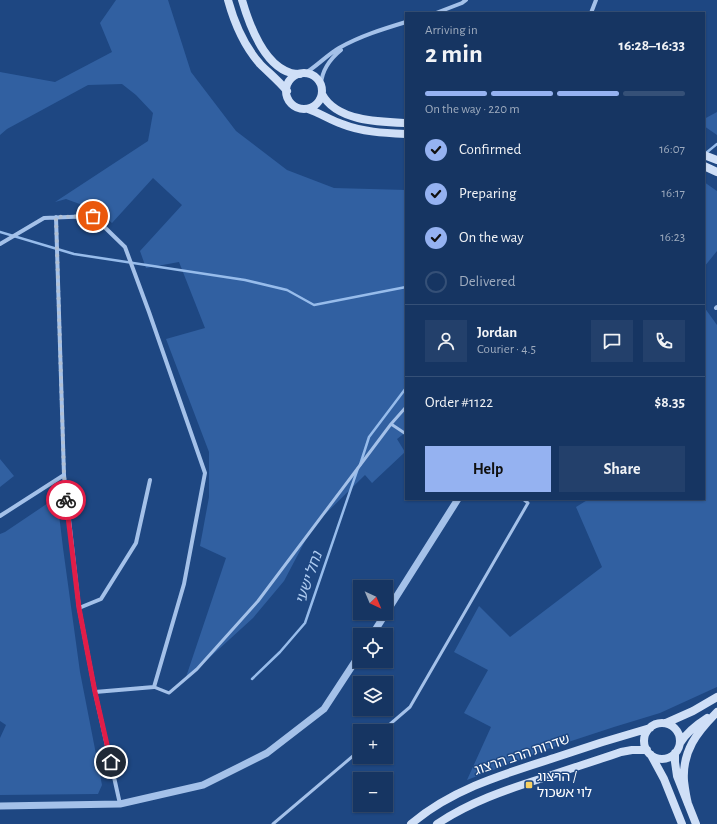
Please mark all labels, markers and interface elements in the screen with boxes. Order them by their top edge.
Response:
text: Arriving in [425,24,478,37]
text: 16:28–16:33 [619,38,685,53]
text: 2 min [425,41,483,67]
text: On the way · 220 m [425,103,520,116]
icon: check [425,139,447,161]
text: Confirmed [459,142,521,157]
text: 16:07 [659,143,685,156]
icon: check [425,183,447,205]
text: Preparing [459,186,516,201]
text: 16:17 [662,187,685,200]
pin [76,199,110,233]
icon: bag [82,205,104,227]
icon: check [425,227,447,249]
text: On the way [459,230,524,245]
text: 16:23 [660,231,685,244]
text: Delivered [459,274,516,289]
button: person [425,320,467,362]
button: chat [591,320,633,362]
button: phone [643,320,685,362]
text: Jordan [477,325,517,340]
text: Courier · 4.5 [477,343,536,356]
text: Order #1122 [425,395,493,410]
text: $8.35 [654,395,685,410]
button: Help [425,446,551,492]
button: Share [559,446,685,492]
courier [46,480,86,520]
icon: bike [55,489,77,511]
water label: נחל ישעי [293,549,325,606]
north arrow [353,580,393,620]
map controls [353,580,393,812]
button: locate [353,628,393,668]
button: layers [353,676,393,716]
button: + [353,724,393,764]
street label: שדרות הרב הרצוג [472,732,572,778]
pin [94,745,128,779]
icon: home [100,751,122,773]
place label: הרצוג / לוי אשכול [537,770,592,800]
button: − [353,772,393,812]
marker: הרצוג / לוי אשכול [524,780,534,790]

